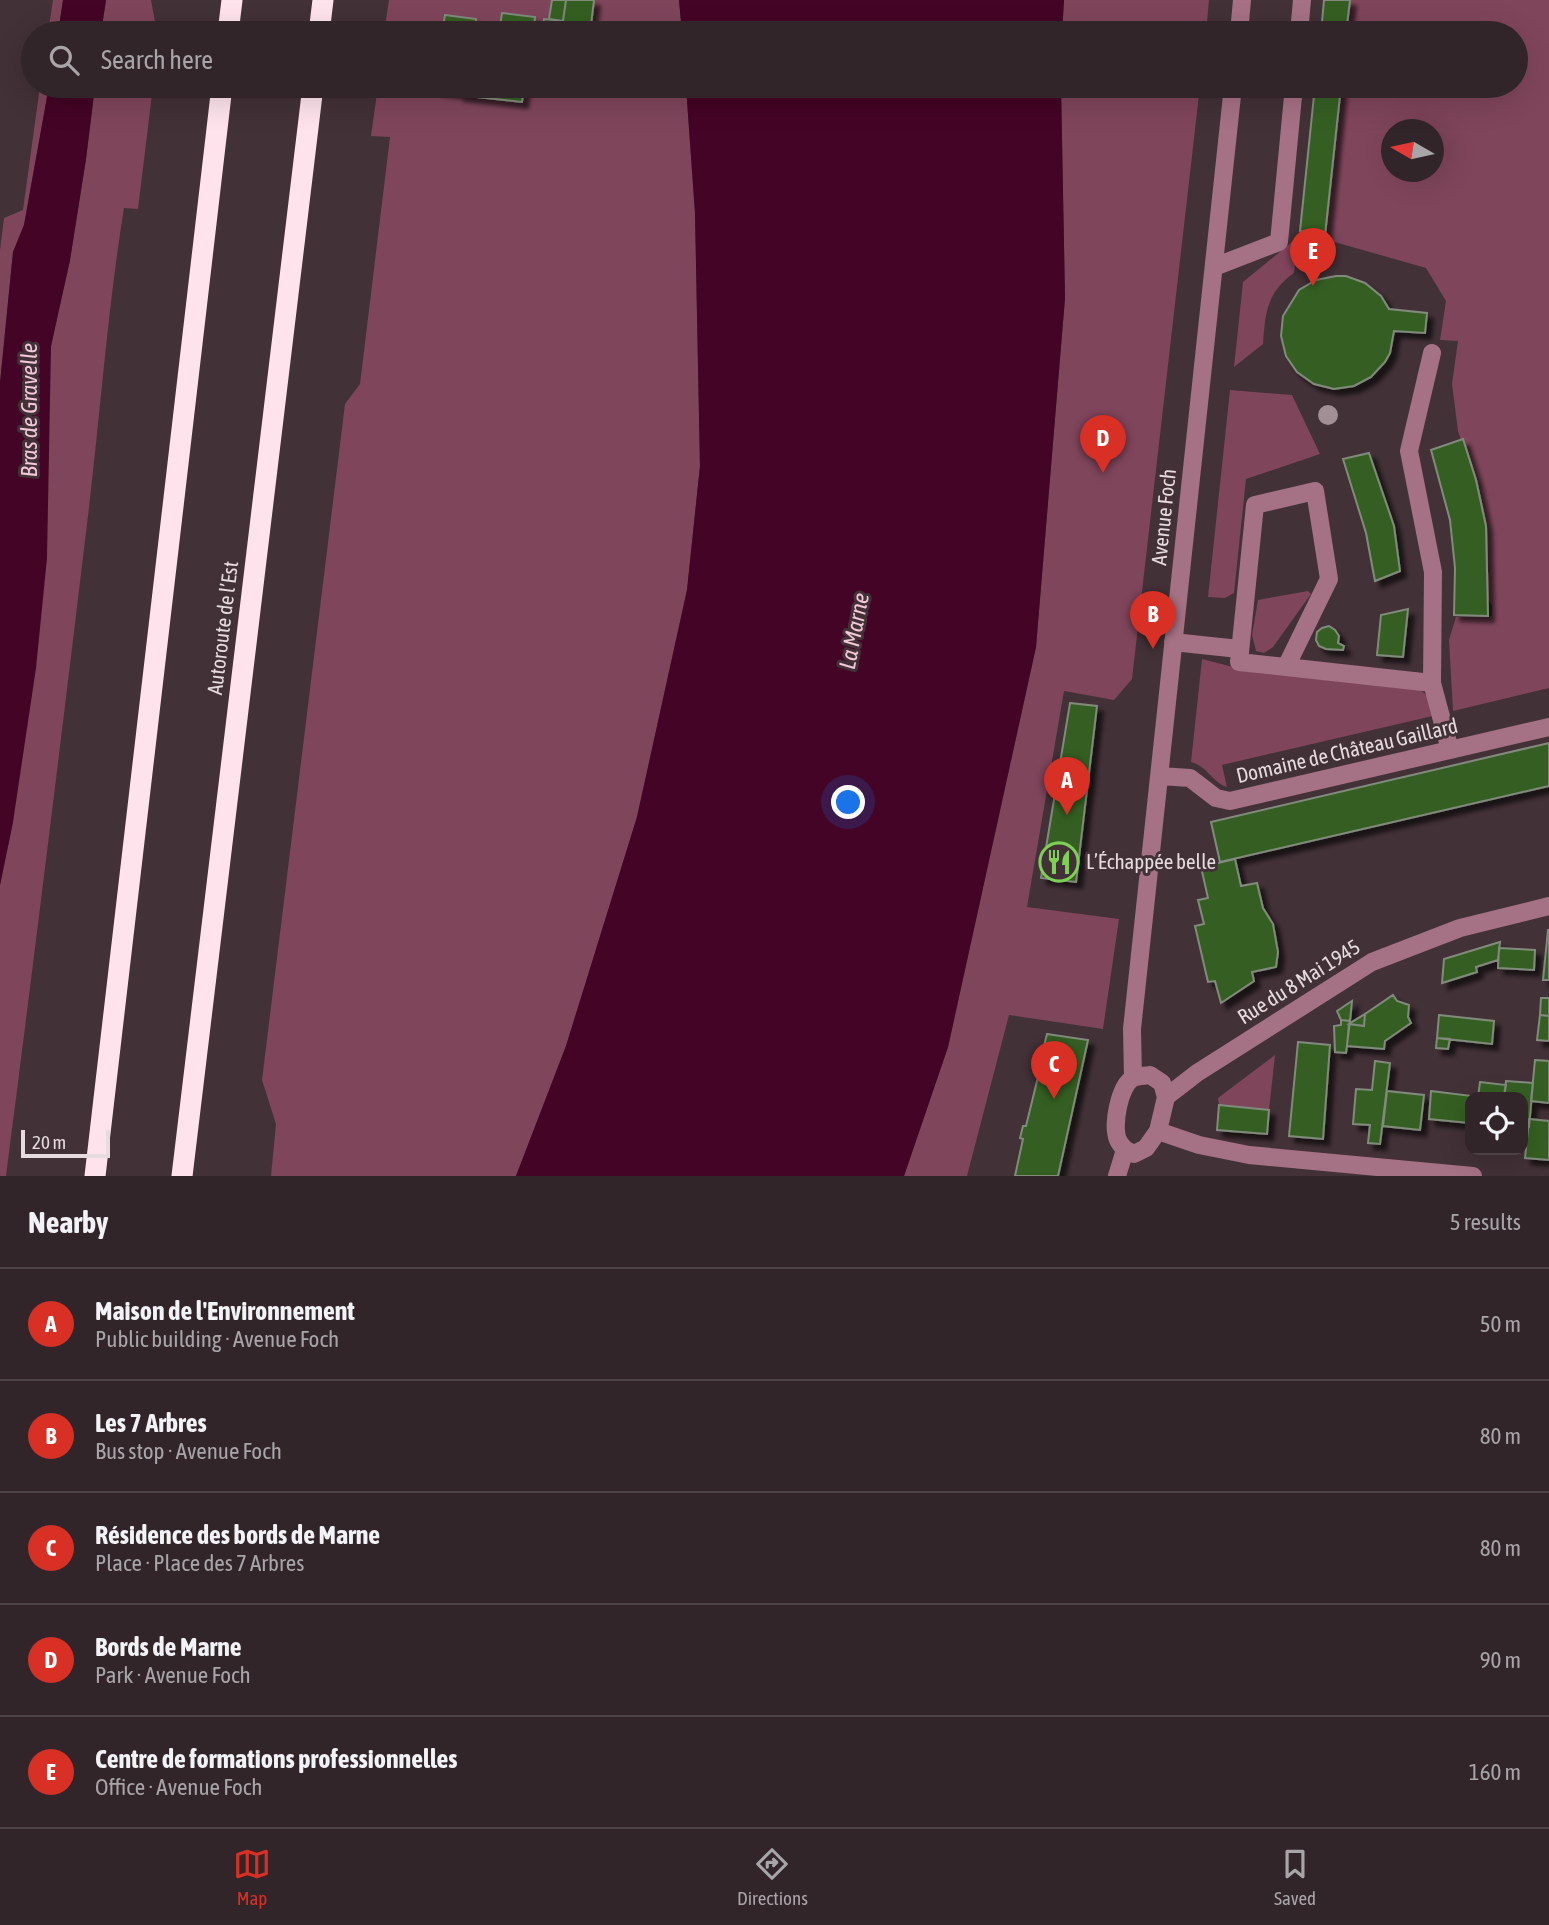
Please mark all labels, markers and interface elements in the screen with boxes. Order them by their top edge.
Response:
search box [21,21,1528,98]
icon: search [45,41,83,79]
text: Search here [101,45,213,75]
north arrow [1381,119,1444,182]
pin: E [1290,228,1336,286]
water label: Bras de Gravelle [16,343,42,477]
pin: D [1080,415,1126,473]
street label: Avenue Foch [1146,467,1180,566]
street label: Autoroute de l’Est [202,560,242,696]
water label: La Marne [834,591,874,671]
pin: B [1130,591,1176,649]
street label: Domaine de Château Gaillard [1234,713,1460,787]
pin: A [1044,757,1090,815]
your location [831,785,865,819]
restaurant icon: L’Échappée belle [1038,841,1080,883]
place label: L’Échappée belle [1086,849,1216,873]
street label: Rue du 8 Mai 1945 [1233,934,1364,1028]
pin: C [1031,1041,1077,1099]
map controls [1465,1092,1528,1155]
button: locate [1465,1092,1528,1155]
scale bar [21,1127,110,1159]
text: 20 m [32,1131,66,1153]
text: Nearby [28,1205,108,1239]
text: 5 results [1450,1209,1521,1235]
text: Maison de l'Environnement [95,1296,355,1326]
text: A [45,1311,57,1337]
text: 50 m [1480,1311,1521,1337]
text: Public building · Avenue Foch [95,1326,339,1352]
text: Les 7 Arbres [95,1408,207,1438]
text: B [46,1423,56,1449]
text: 80 m [1480,1423,1521,1449]
text: Bus stop · Avenue Foch [95,1438,282,1464]
text: Résidence des bords de Marne [95,1520,380,1550]
text: C [46,1535,56,1561]
text: 80 m [1480,1535,1521,1561]
text: Place · Place des 7 Arbres [95,1550,304,1576]
text: Bords de Marne [95,1632,242,1662]
text: D [45,1647,57,1673]
text: 90 m [1480,1647,1521,1673]
text: Park · Avenue Foch [95,1662,251,1688]
text: Centre de formations professionnelles [95,1744,458,1774]
text: E [46,1759,56,1785]
text: 160 m [1469,1759,1521,1785]
text: Office · Avenue Foch [95,1774,262,1800]
tab: Map [233,1845,271,1909]
tab: Directions [737,1845,808,1909]
tab: Saved [1274,1845,1316,1909]

